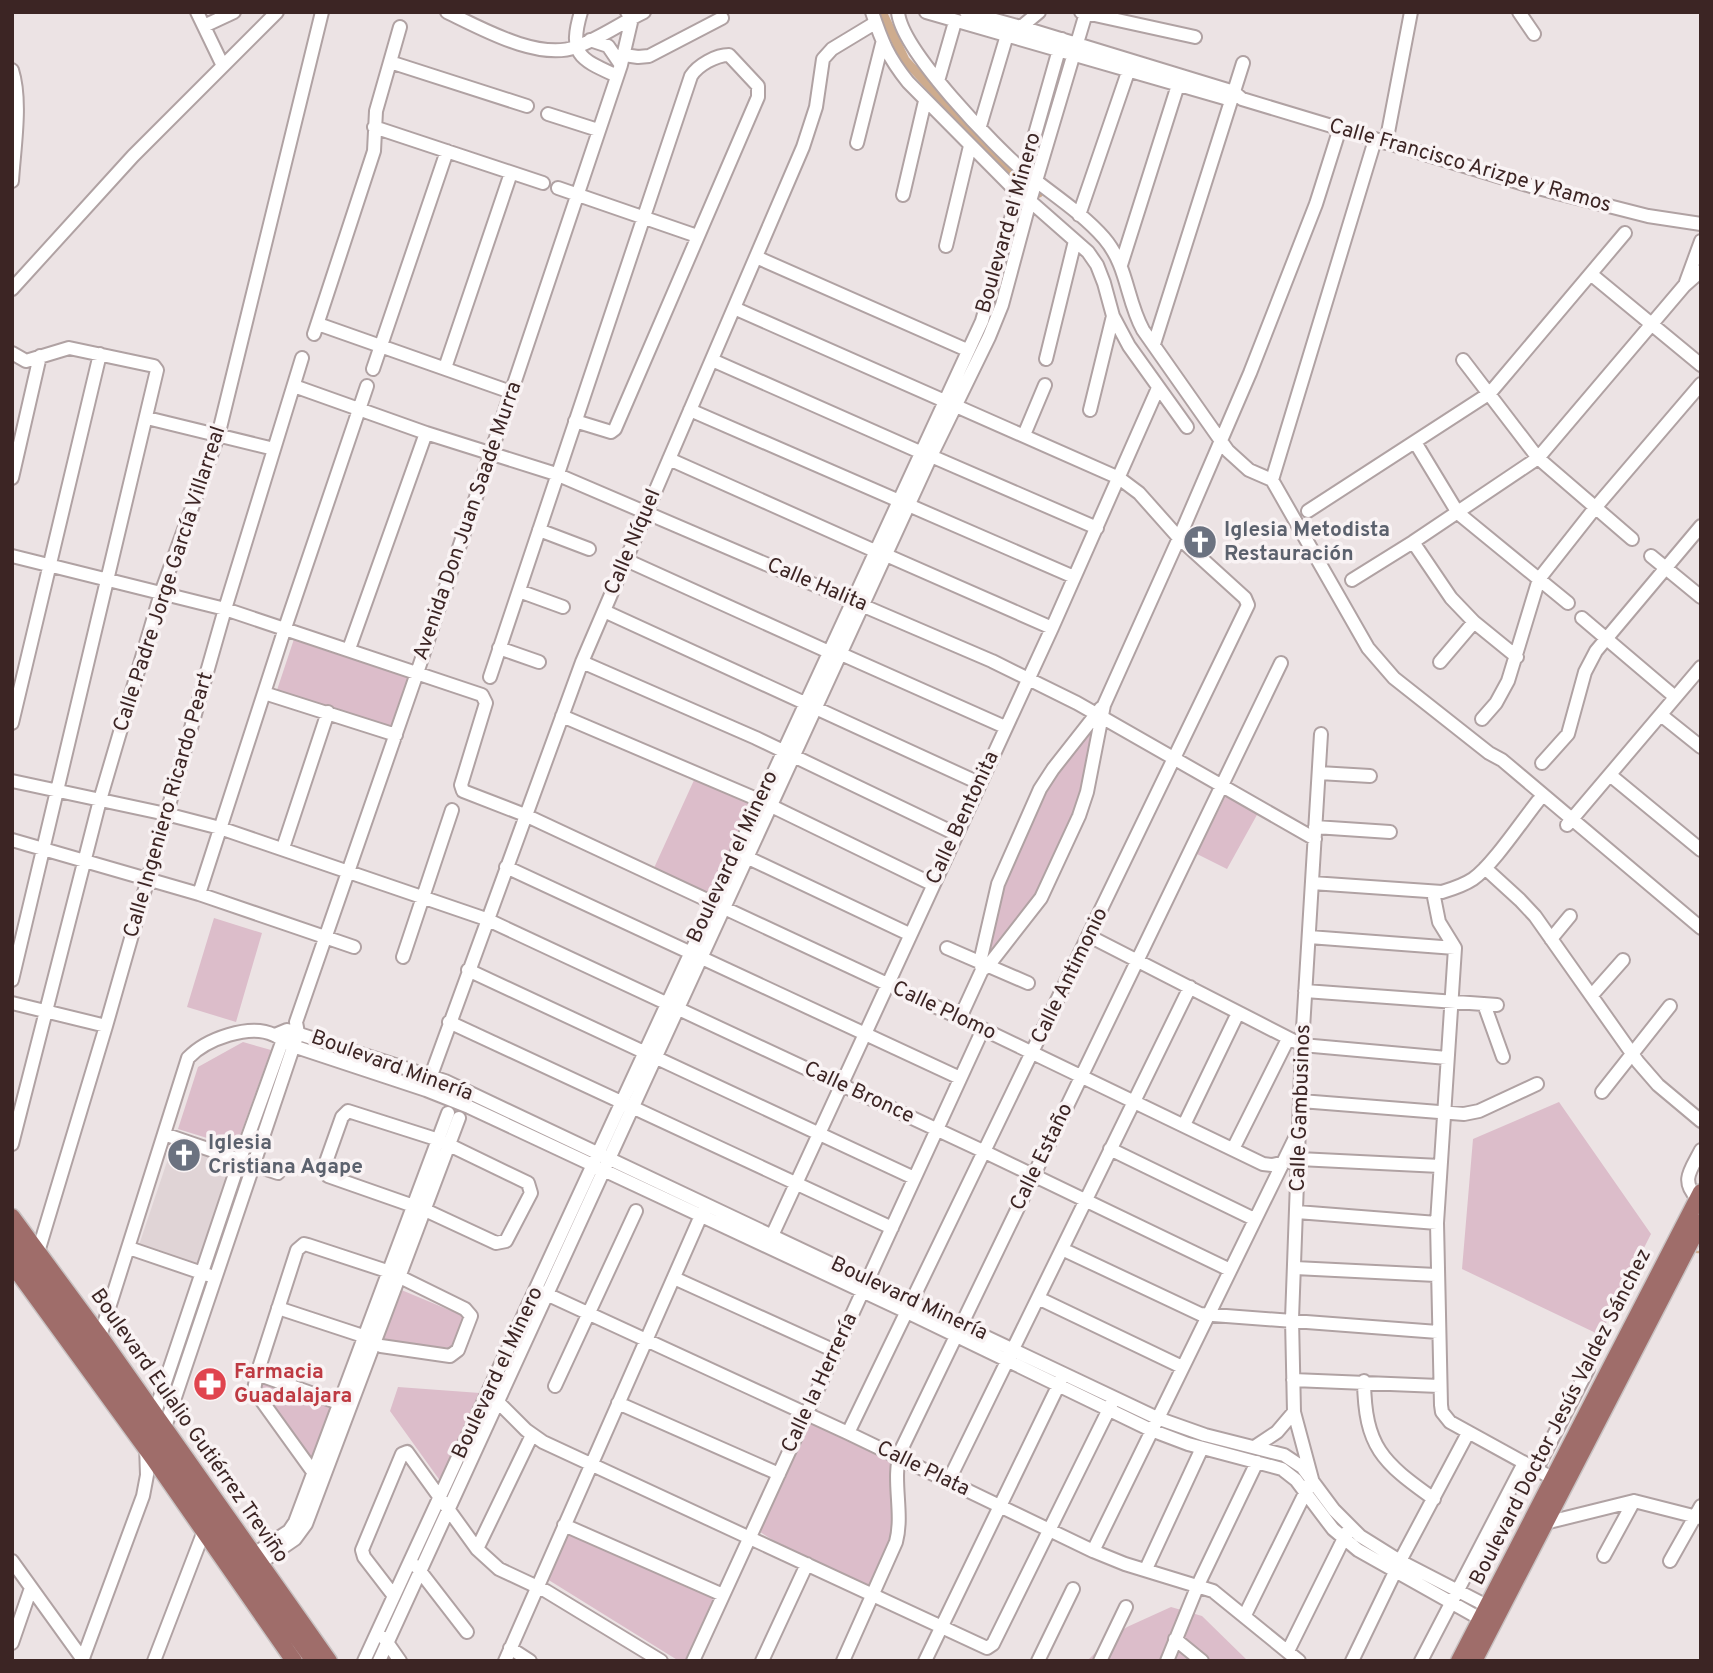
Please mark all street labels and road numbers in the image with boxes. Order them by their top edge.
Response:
street label: Calle Francisco Arizpe y Ramos [1326,113,1614,219]
street label: Boulevard el Minero [970,129,1048,317]
street label: Avenida Don Juan Saade Murra [408,378,528,664]
street label: Calle Padre Jorge García Villarreal [108,423,232,735]
street label: Calle Níquel [599,485,667,599]
street label: Calle Halita [763,552,871,618]
street label: Calle Ingeniero Ricardo Peart [118,669,220,941]
street label: Calle Bentonita [920,747,1006,889]
street label: Boulevard el Minero [681,767,785,947]
street label: Calle Antimonio [1025,903,1115,1049]
street label: Calle Plomo [888,975,1000,1047]
street label: Boulevard Minería [307,1024,477,1108]
street label: Calle Gambusinos [1285,1024,1317,1192]
street label: Calle Bronce [799,1056,919,1130]
street label: Calle Estaño [1004,1099,1080,1215]
street label: Boulevard Doctor Jesús Valdez Sánchez [1464,1244,1658,1590]
street label: Boulevard Minería [826,1251,992,1347]
street label: Boulevard el Minero [446,1283,550,1463]
street label: Boulevard Eulalio Gutiérrez Treviño [84,1284,294,1568]
street label: Calle la Herrería [776,1309,864,1457]
street label: Calle Plata [872,1435,974,1503]

